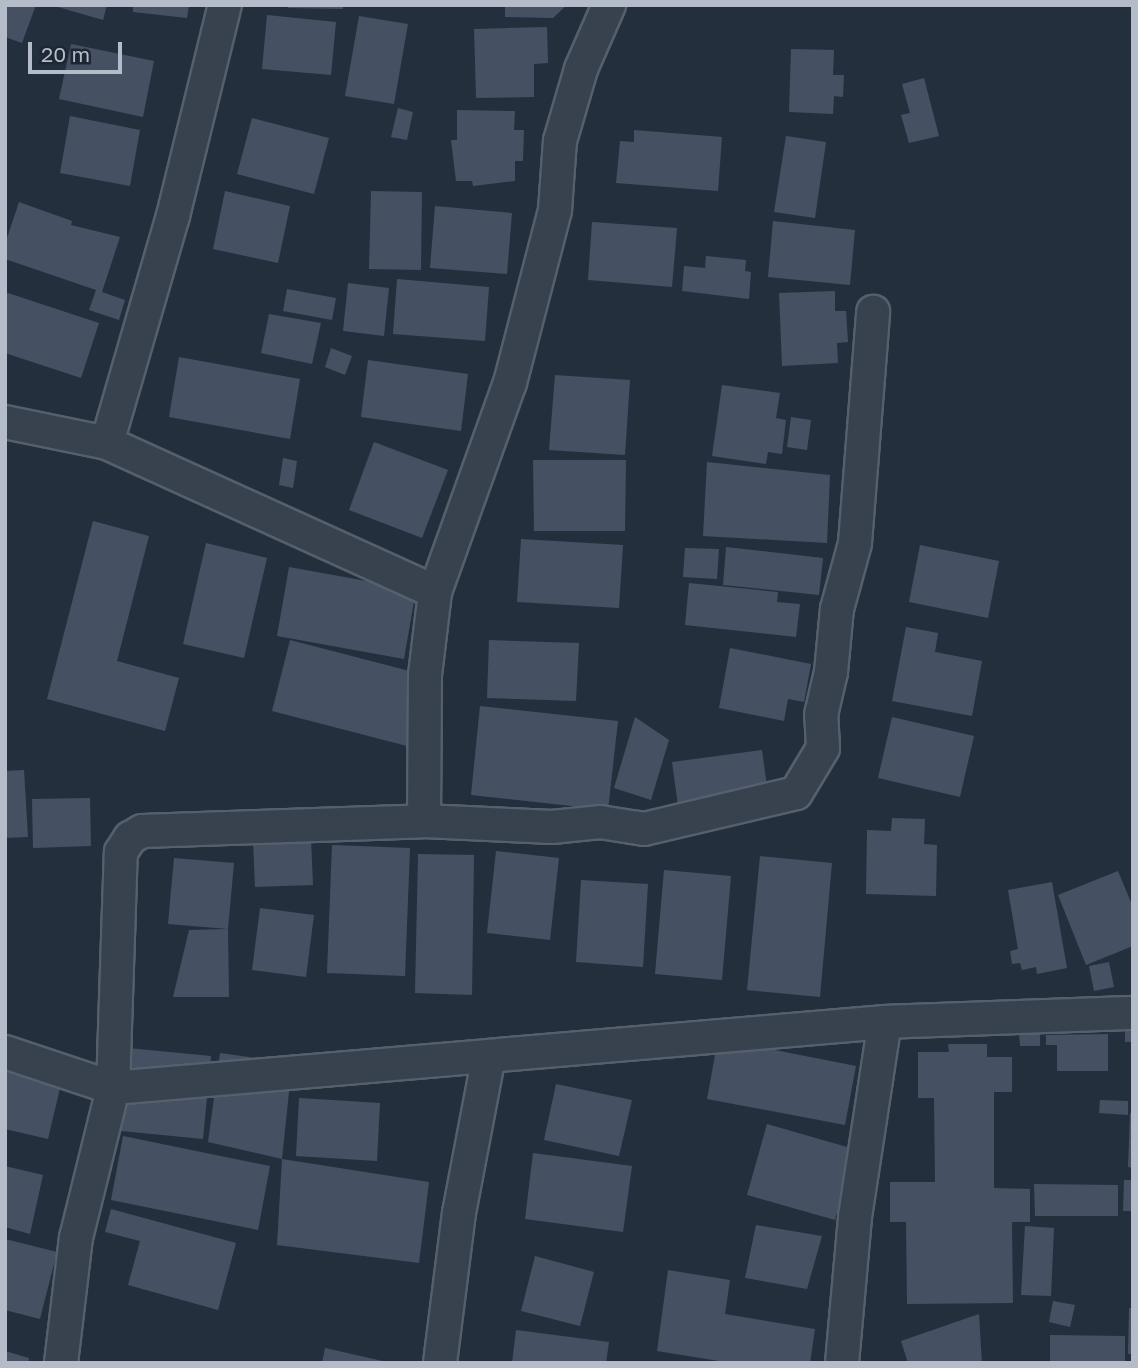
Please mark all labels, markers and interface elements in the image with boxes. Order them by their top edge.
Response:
scale bar [32,28,126,72]
text: 20 m [41,41,90,67]

